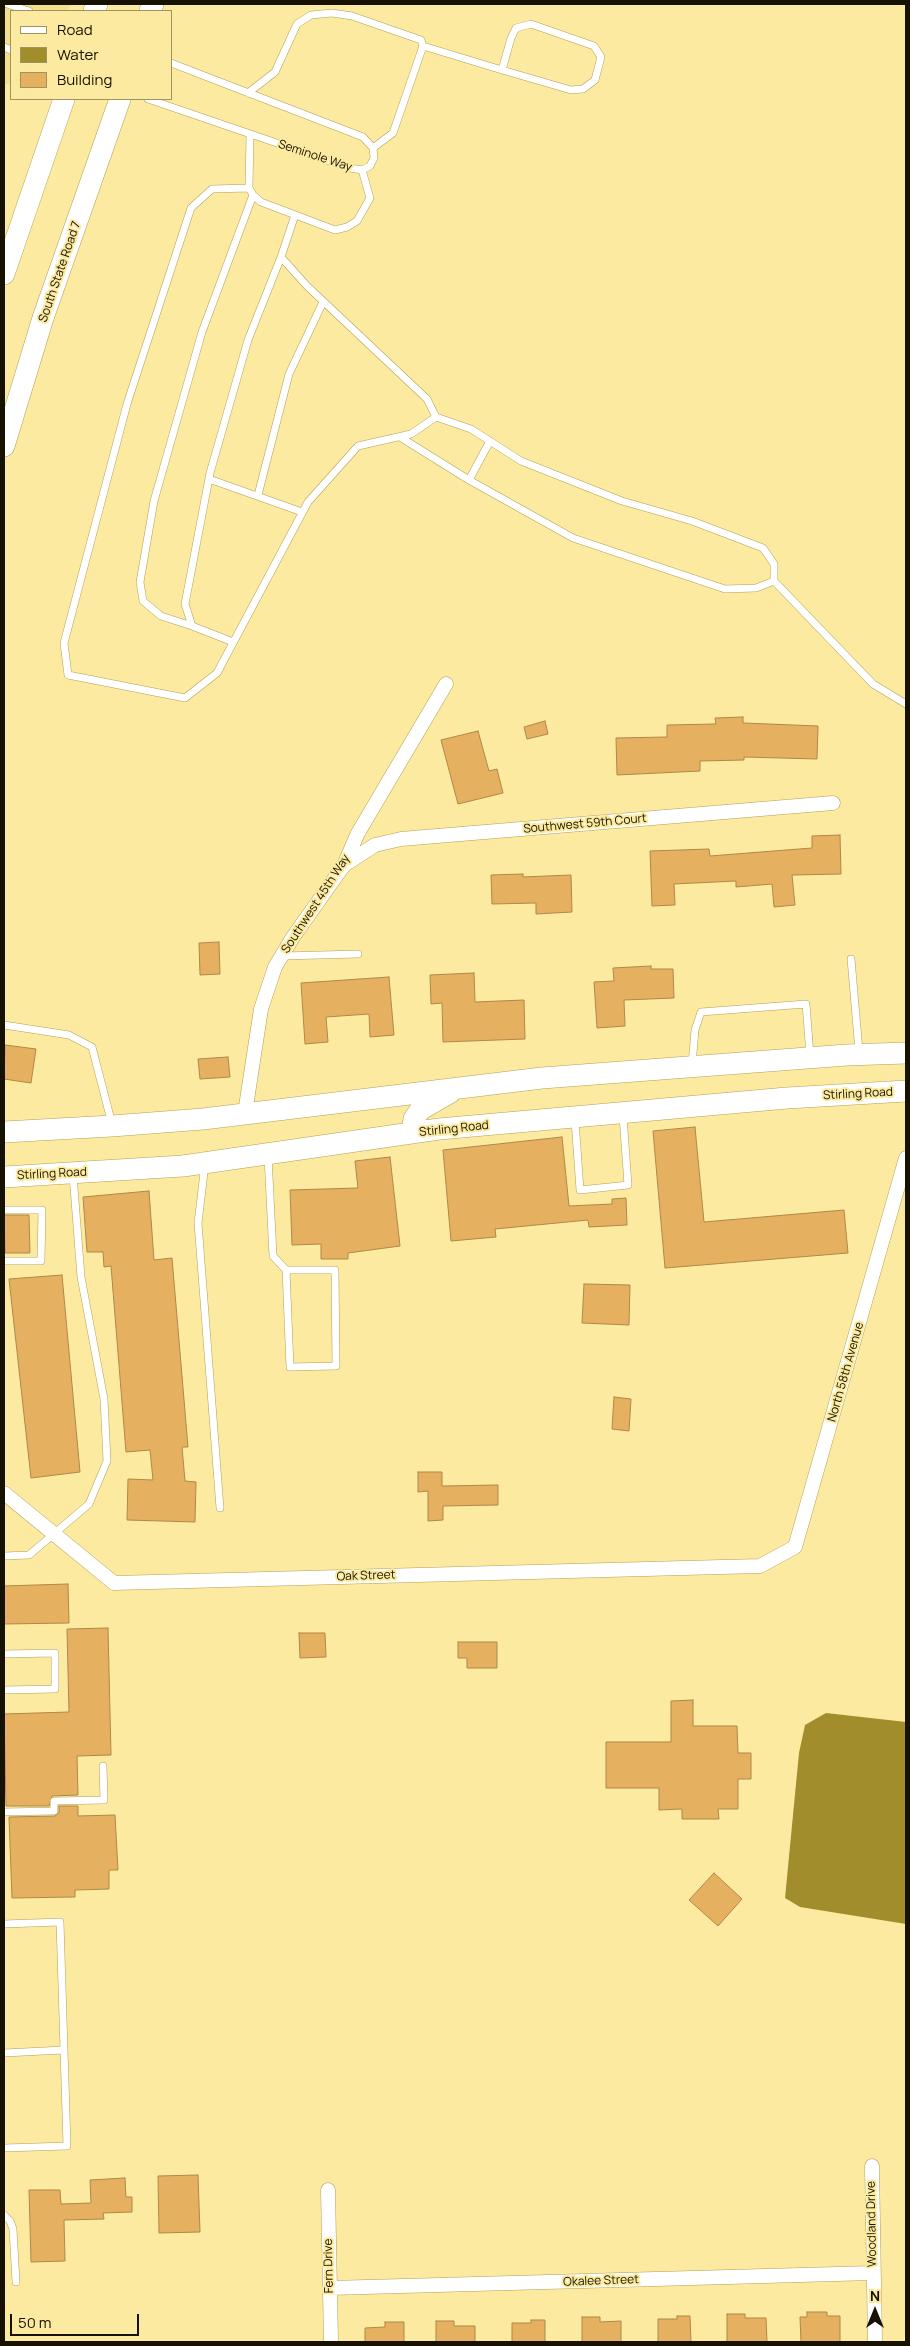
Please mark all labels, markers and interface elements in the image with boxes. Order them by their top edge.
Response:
legend [10,10,172,100]
text: Road [57,19,93,40]
text: Water [57,44,99,65]
text: Building [57,69,112,90]
street label: Seminole Way [276,137,354,175]
street label: South State Road 7 [36,220,84,324]
street label: Southwest 59th Court [523,811,647,837]
street label: Southwest 45th Way [279,852,353,956]
street label: Stirling Road [823,1085,893,1103]
street label: Stirling Road [418,1118,490,1140]
street label: Stirling Road [17,1165,87,1183]
street label: North 58th Avenue [825,1320,867,1424]
street label: Oak Street [336,1568,396,1584]
street label: Woodland Drive [864,2181,880,2267]
street label: Fern Drive [321,2238,337,2294]
street label: Okalee Street [563,2272,639,2290]
north arrow [850,2286,900,2336]
text: N [870,2286,880,2305]
scale bar [12,2304,141,2336]
text: 50 m [18,2312,52,2333]

